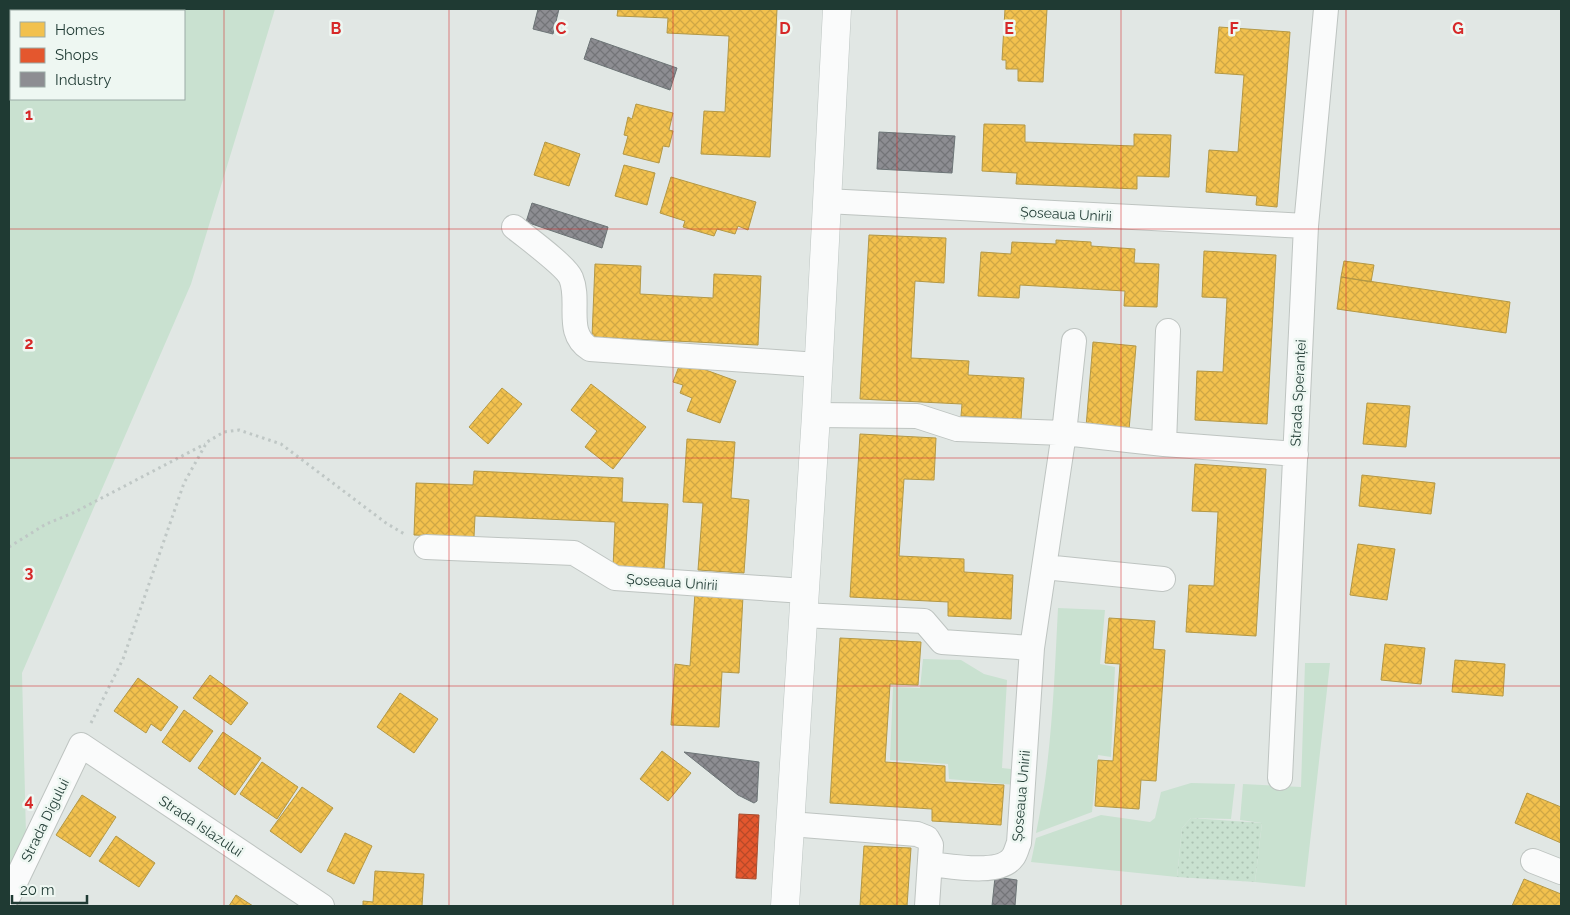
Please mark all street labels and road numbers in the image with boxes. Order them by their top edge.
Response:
street label: Șoseaua Unirii [1020,204,1112,224]
street label: Strada Speranței [1287,339,1309,447]
street label: Șoseaua Unirii [626,571,718,593]
street label: Șoseaua Unirii [1009,750,1033,842]
street label: Strada Digului [18,776,72,864]
street label: Strada Islazului [156,792,246,860]

